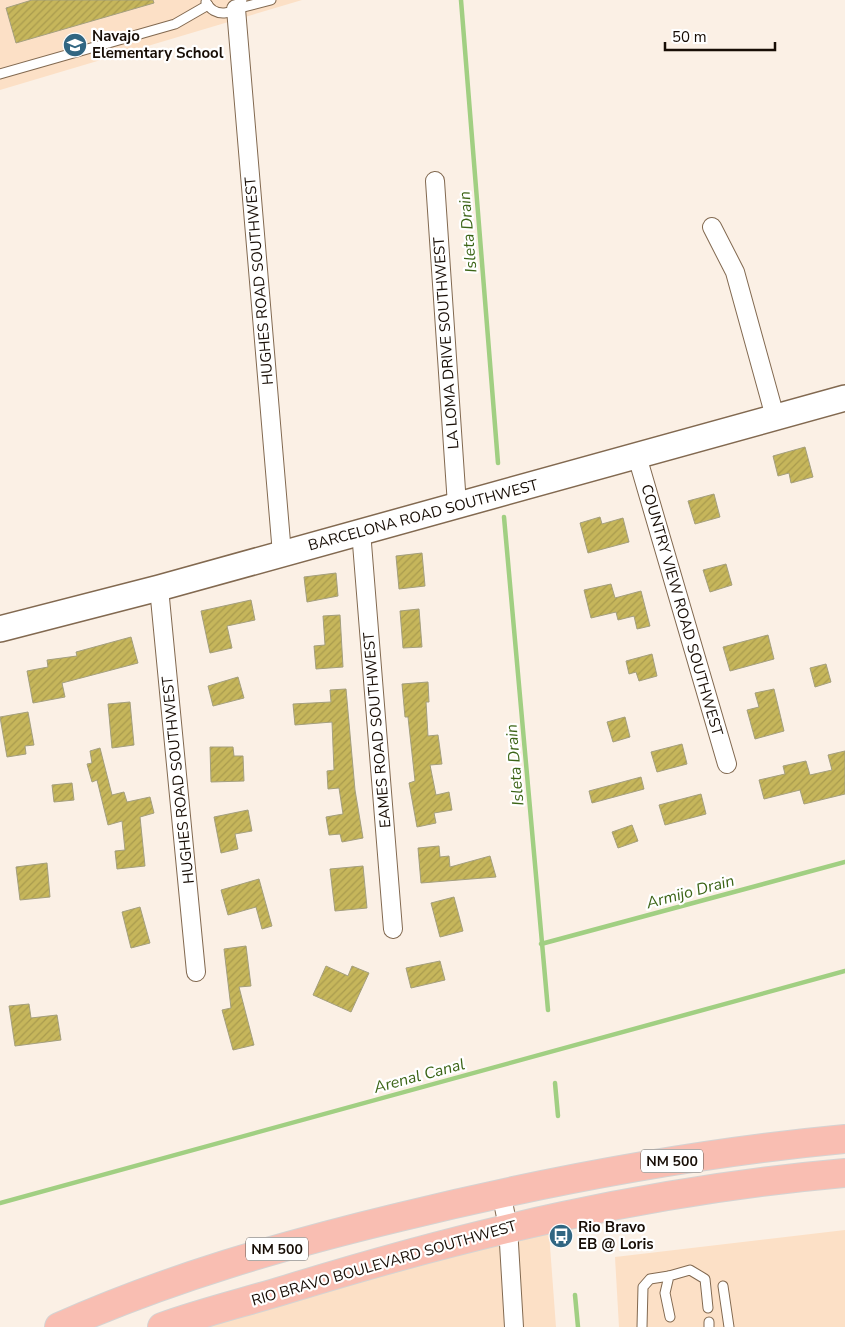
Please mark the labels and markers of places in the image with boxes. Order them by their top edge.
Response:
place label: Navajo Elementary School [92,26,224,63]
school or university icon: Navajo Elementary School [62,32,88,58]
place label: Rio Bravo EB @ Loris [578,1217,654,1254]
bus stop icon: Rio Bravo EB @ Loris [548,1223,574,1249]

